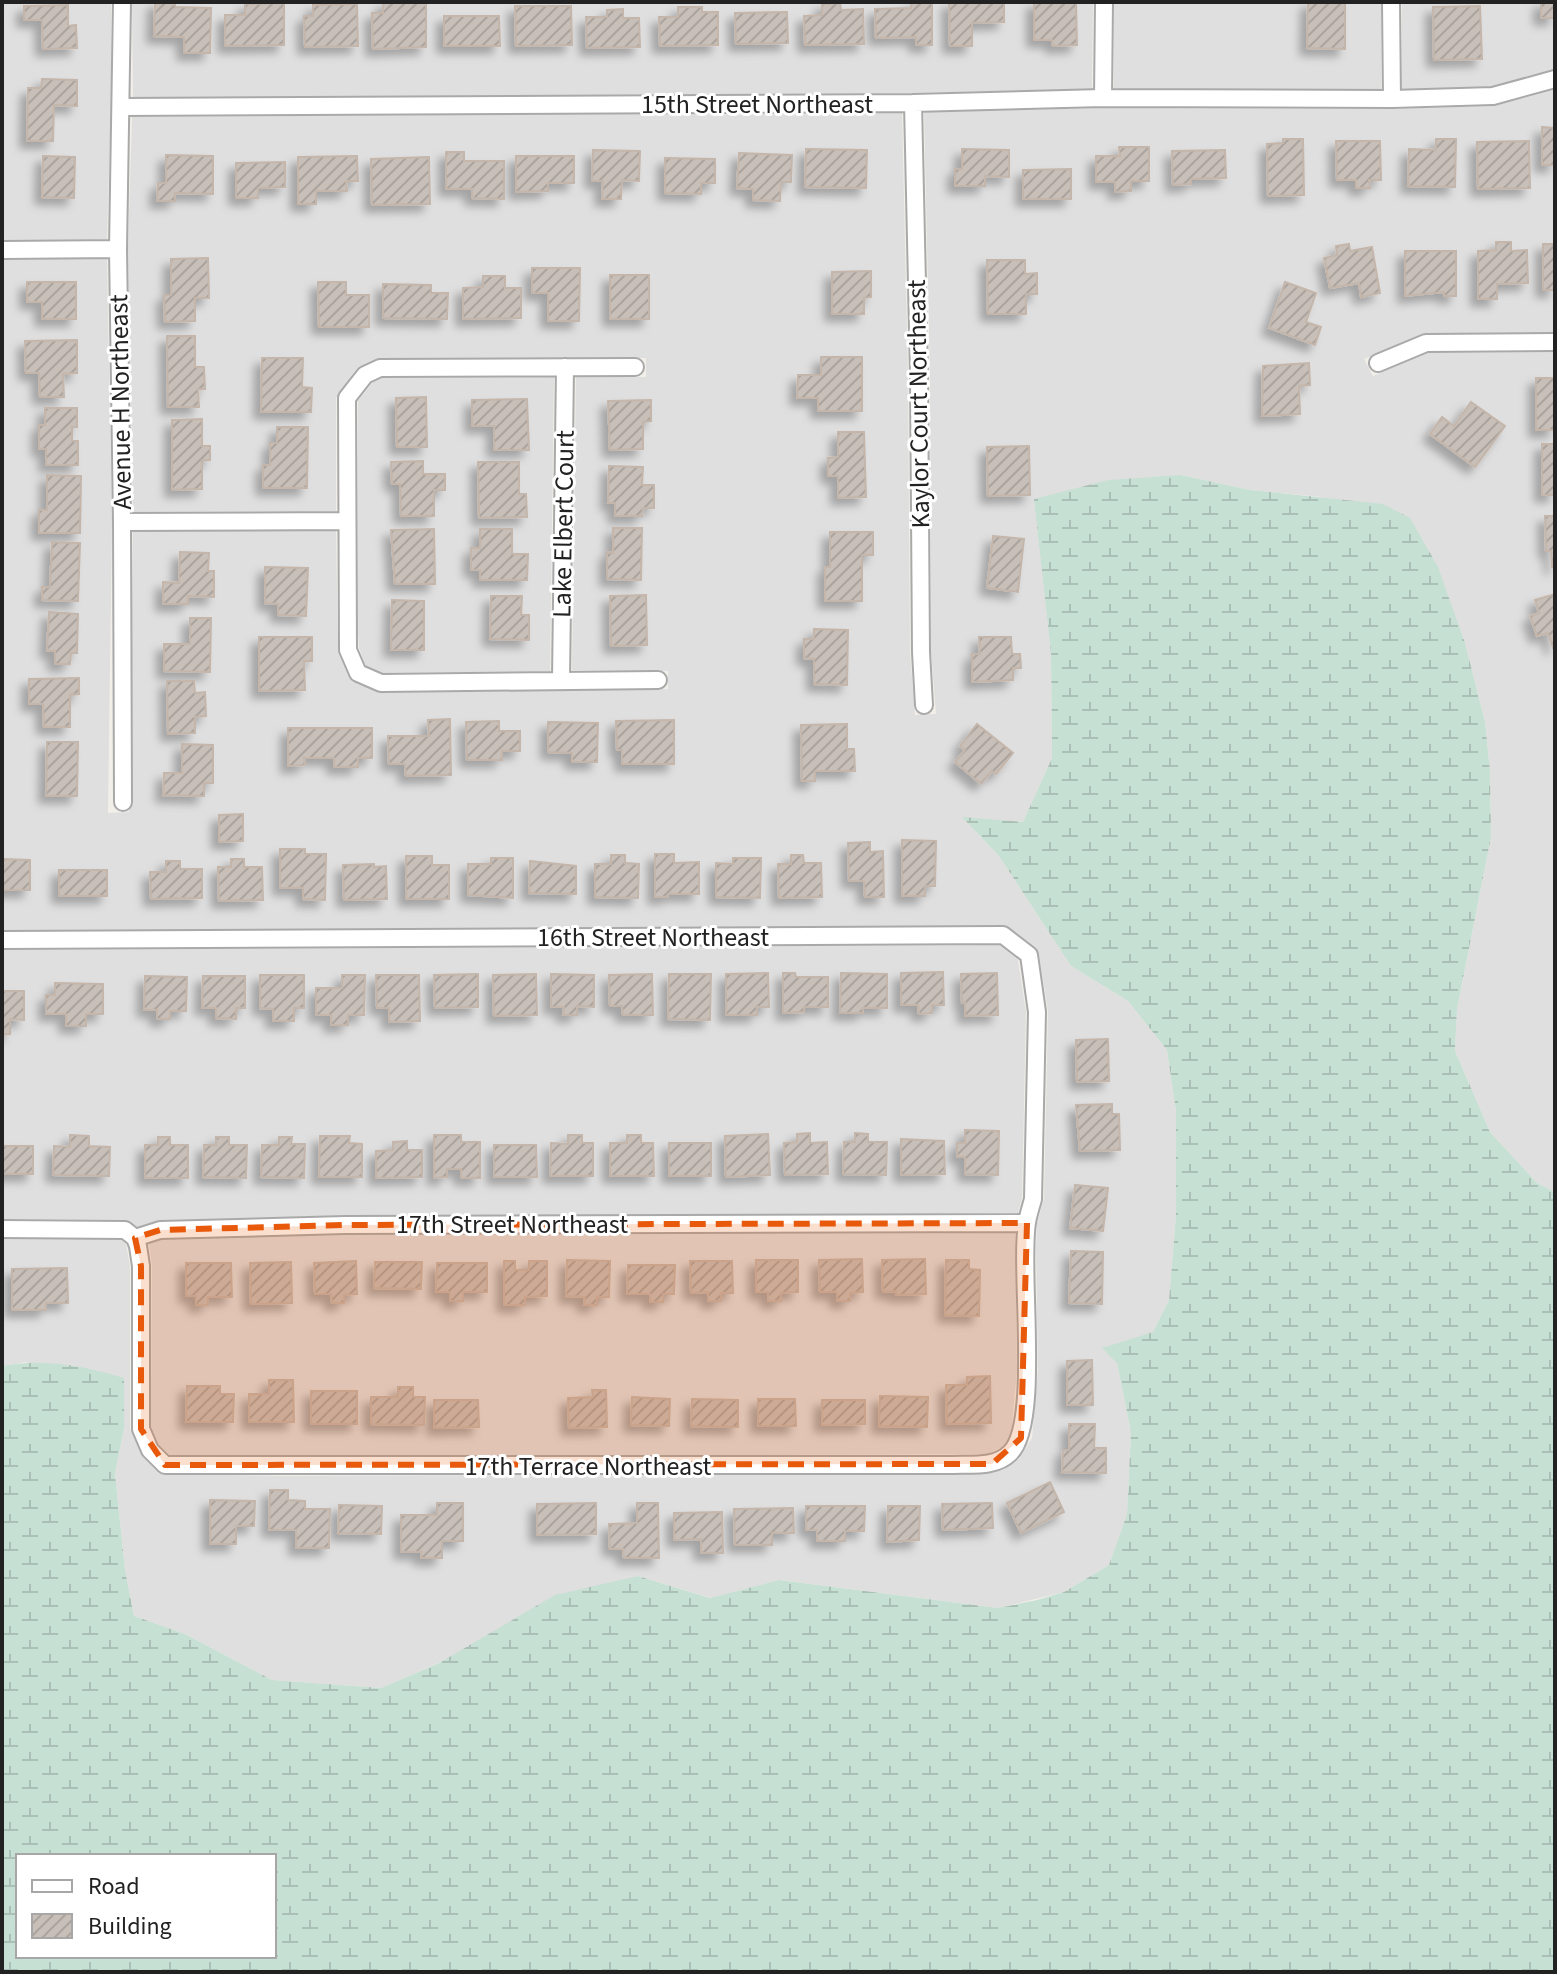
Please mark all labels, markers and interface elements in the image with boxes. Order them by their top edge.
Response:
street label: 15th Street Northeast [641,86,873,123]
street label: Kaylor Court Northeast [898,279,939,529]
street label: Avenue H Northeast [100,294,141,510]
street label: Lake Elbert Court [543,430,584,618]
street label: 16th Street Northeast [537,919,769,956]
street label: 17th Street Northeast [396,1206,628,1243]
street label: 17th Terrace Northeast [465,1448,712,1485]
legend [16,1854,276,1958]
text: Road [88,1869,140,1904]
text: Building [88,1909,172,1944]

